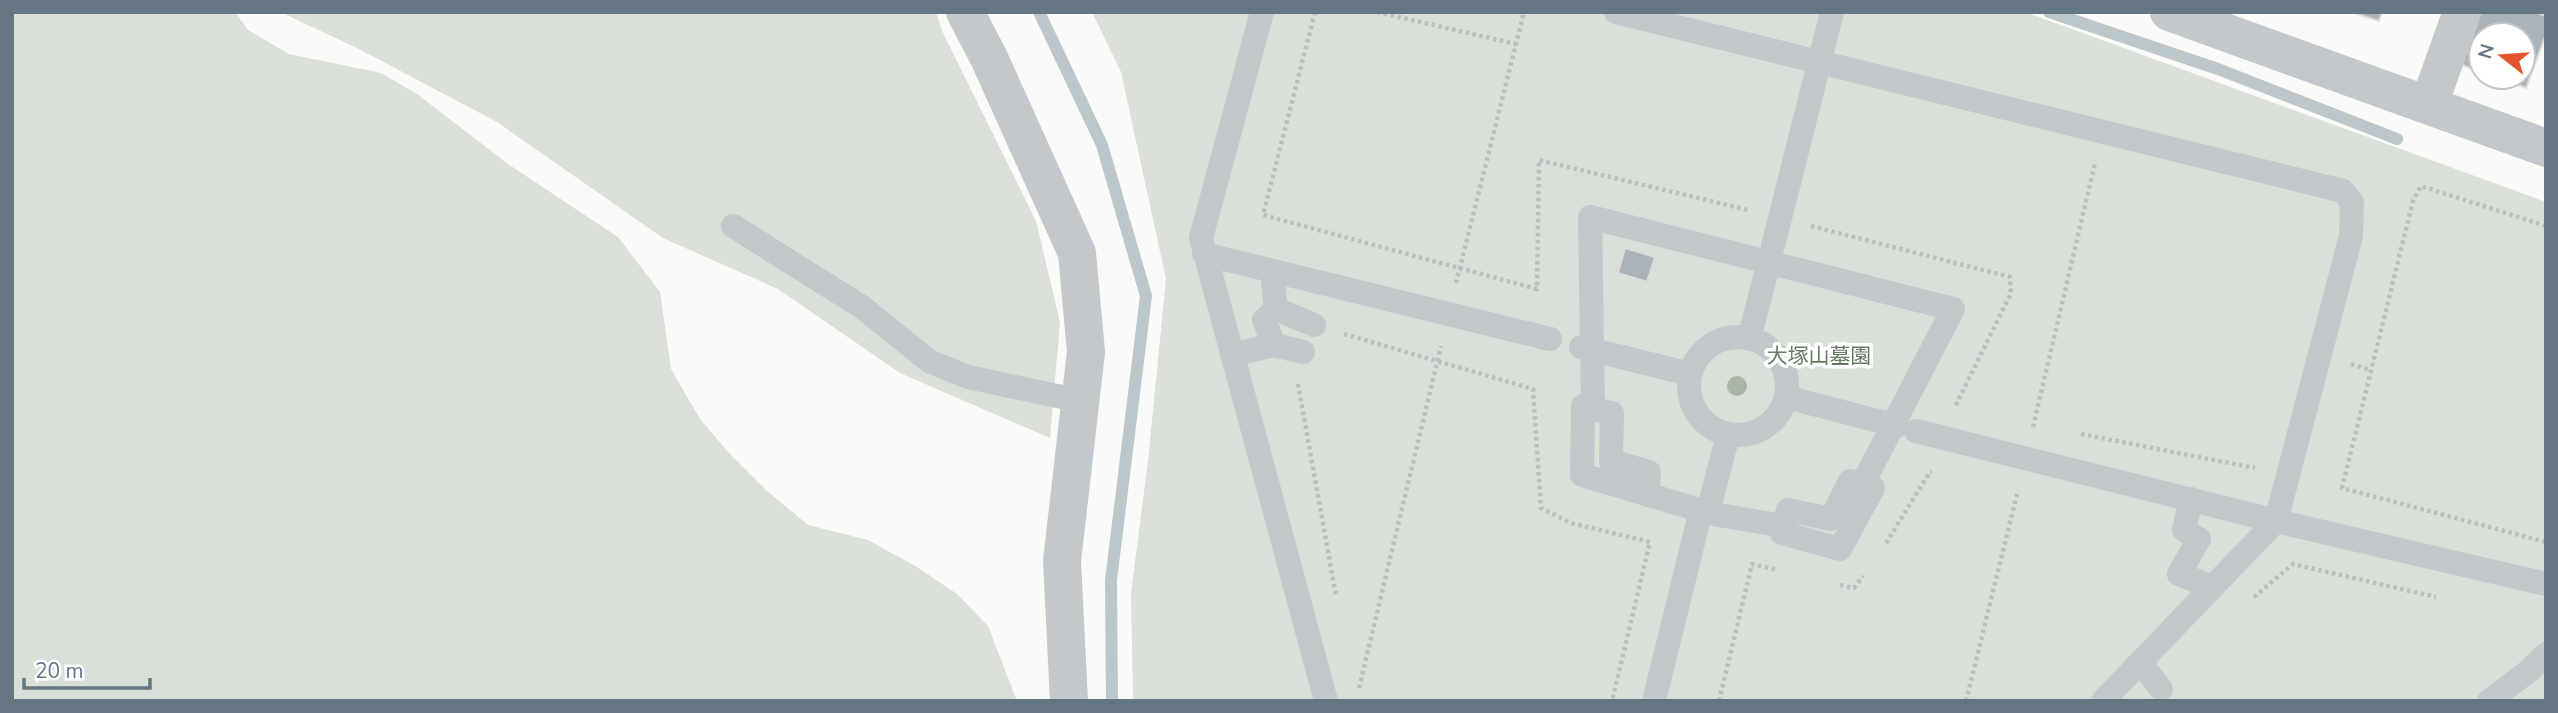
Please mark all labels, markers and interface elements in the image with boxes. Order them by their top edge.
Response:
north arrow [2467,21,2537,91]
text: N [2472,41,2501,62]
park label: 大塚山墓園 [1767,342,1872,370]
scale bar [24,646,150,690]
text: 20 m [35,657,84,685]

